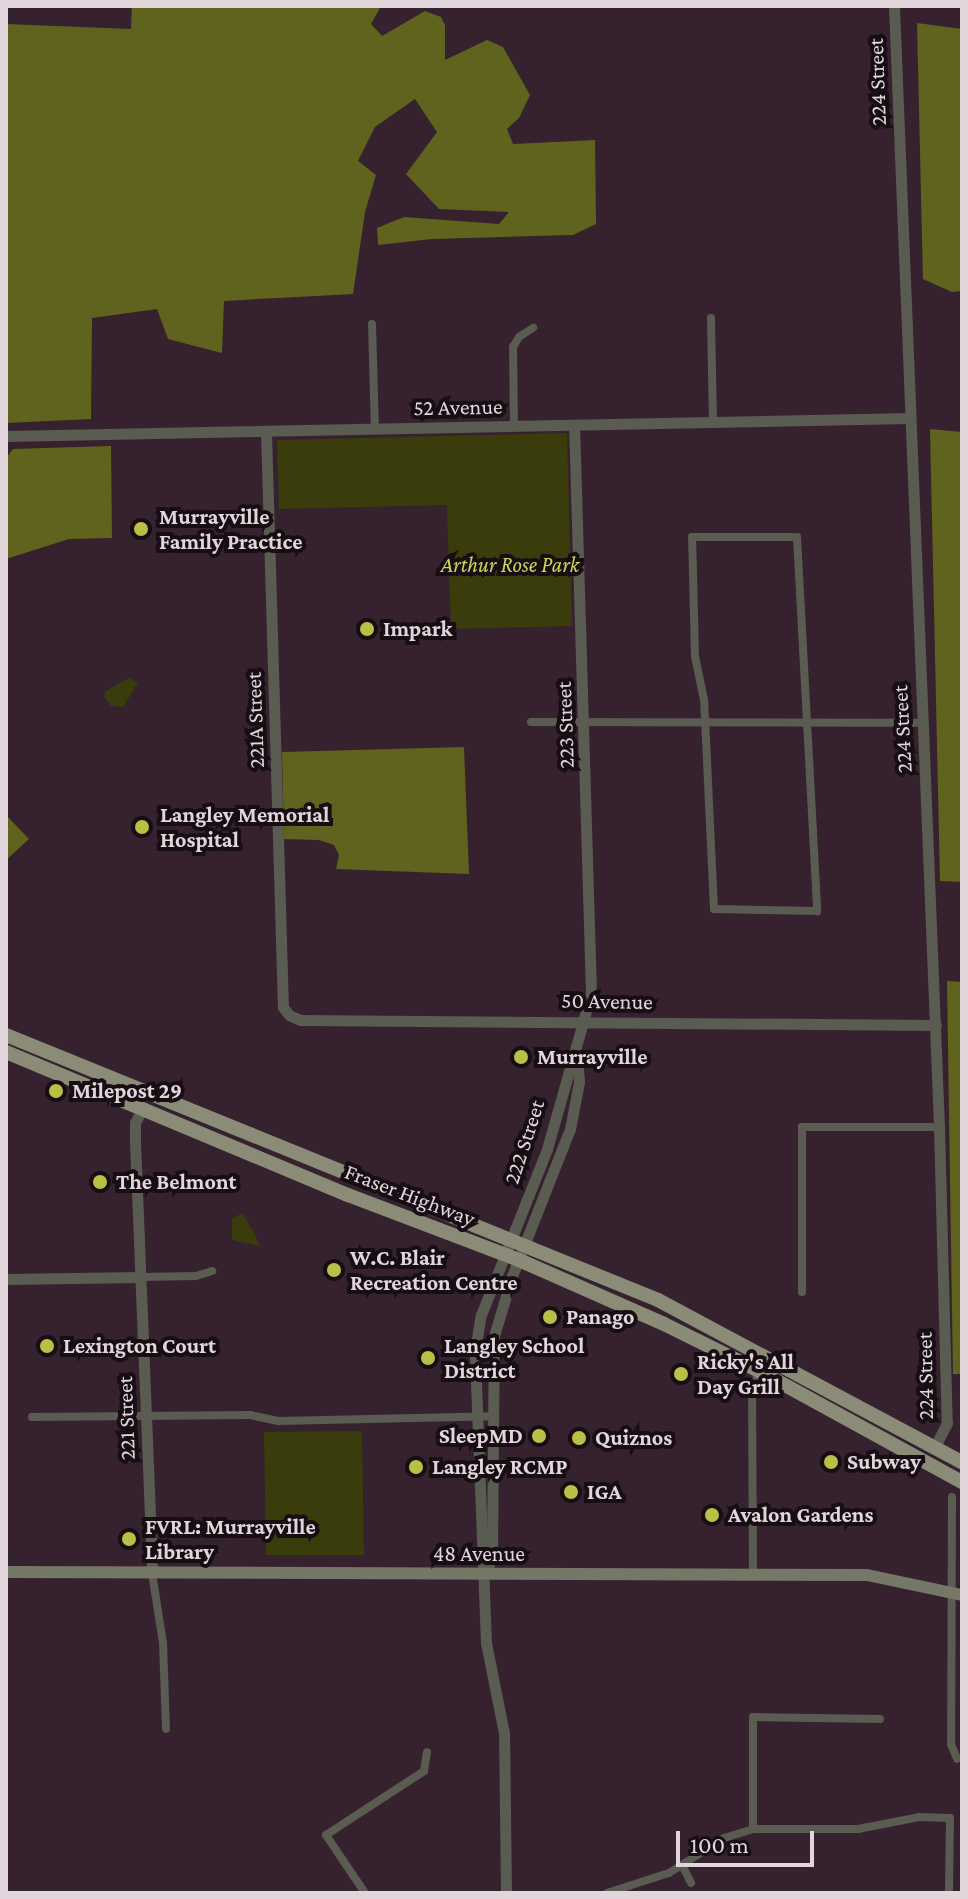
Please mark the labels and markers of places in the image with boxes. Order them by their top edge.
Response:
place label: Murrayville Family Practice [159,503,302,554]
marker: Murrayville Family Practice [130,518,152,540]
place label: Impark [383,616,452,642]
marker: Impark [358,620,376,638]
place label: Langley Memorial Hospital [160,801,329,852]
marker: Langley Memorial Hospital [131,816,153,838]
place label: Murrayville [537,1044,647,1070]
marker: Murrayville [512,1048,530,1066]
place label: Milepost 29 [72,1078,182,1104]
marker: Milepost 29 [47,1082,65,1100]
place label: The Belmont [116,1169,236,1195]
marker: The Belmont [91,1173,109,1191]
place label: W.C. Blair Recreation Centre [350,1244,517,1296]
marker: W.C. Blair Recreation Centre [325,1261,343,1279]
place label: Panago [566,1304,634,1330]
marker: Panago [541,1308,559,1326]
place label: Langley School District [444,1332,584,1384]
place label: Lexington Court [63,1333,216,1359]
marker: Lexington Court [38,1337,56,1355]
place label: Ricky's All Day Grill [697,1348,794,1400]
marker: Langley School District [419,1349,437,1367]
marker: Ricky's All Day Grill [672,1365,690,1383]
place label: SleepMD [439,1423,523,1449]
place label: Quiznos [595,1425,672,1451]
marker: SleepMD [530,1427,548,1445]
marker: Quiznos [570,1429,588,1447]
place label: Subway [847,1449,921,1475]
marker: Subway [822,1453,840,1471]
place label: Langley RCMP [432,1454,568,1480]
marker: Langley RCMP [407,1458,425,1476]
place label: IGA [587,1479,622,1505]
marker: IGA [562,1483,580,1501]
place label: Avalon Gardens [728,1502,873,1528]
marker: Avalon Gardens [703,1506,721,1524]
place label: FVRL: Murrayville Library [145,1513,316,1564]
marker: FVRL: Murrayville Library [120,1530,138,1548]

